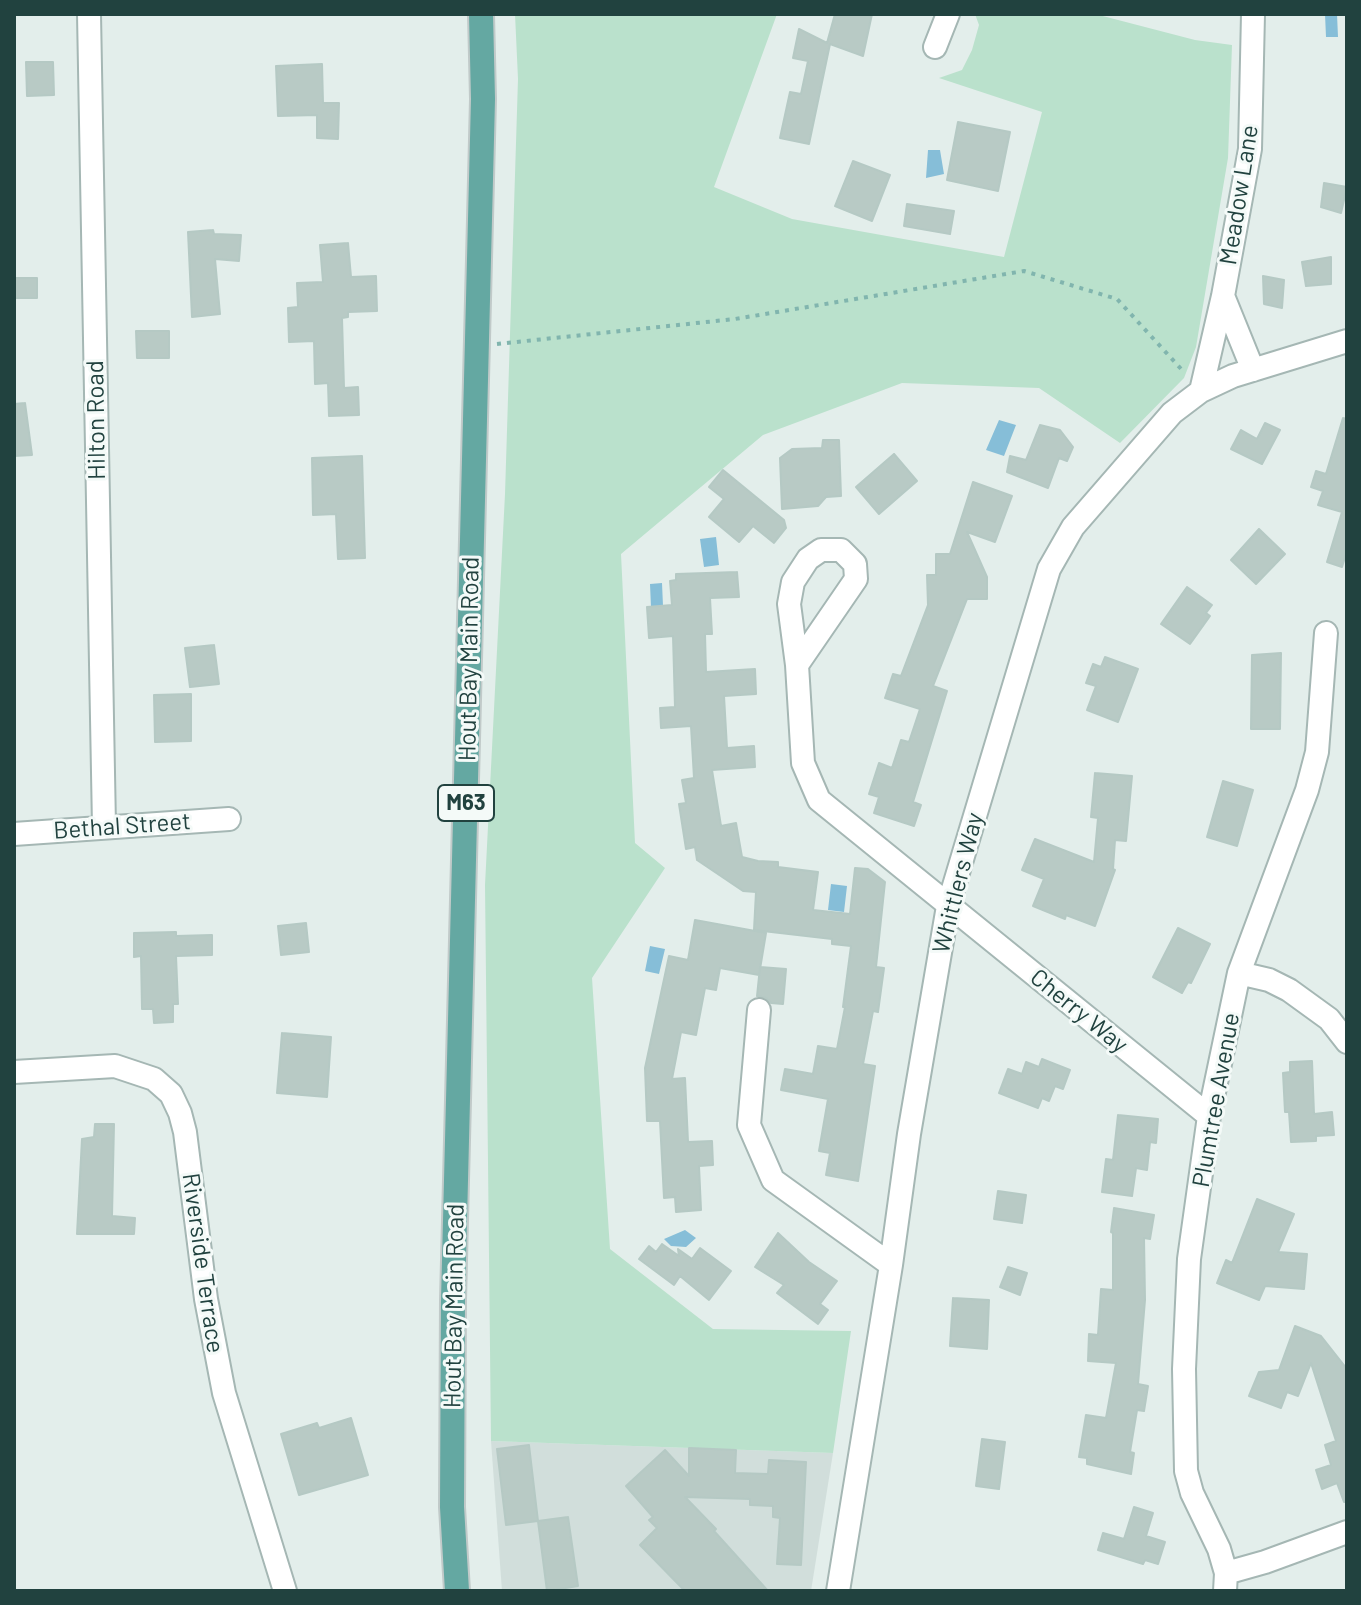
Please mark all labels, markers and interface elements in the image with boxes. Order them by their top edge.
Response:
street label: Meadow Lane [1214,123,1264,267]
street label: Hilton Road [81,360,111,480]
street label: Hout Bay Main Road [453,557,485,761]
road number: M63 [438,785,494,821]
street label: Bethal Street [52,807,192,845]
street label: Whittlers Way [927,810,989,956]
street label: Cherry Way [1024,963,1134,1059]
street label: Plumtree Avenue [1186,1011,1246,1189]
street label: Riverside Terrace [176,1171,230,1355]
street label: Hout Bay Main Road [438,1204,470,1408]

